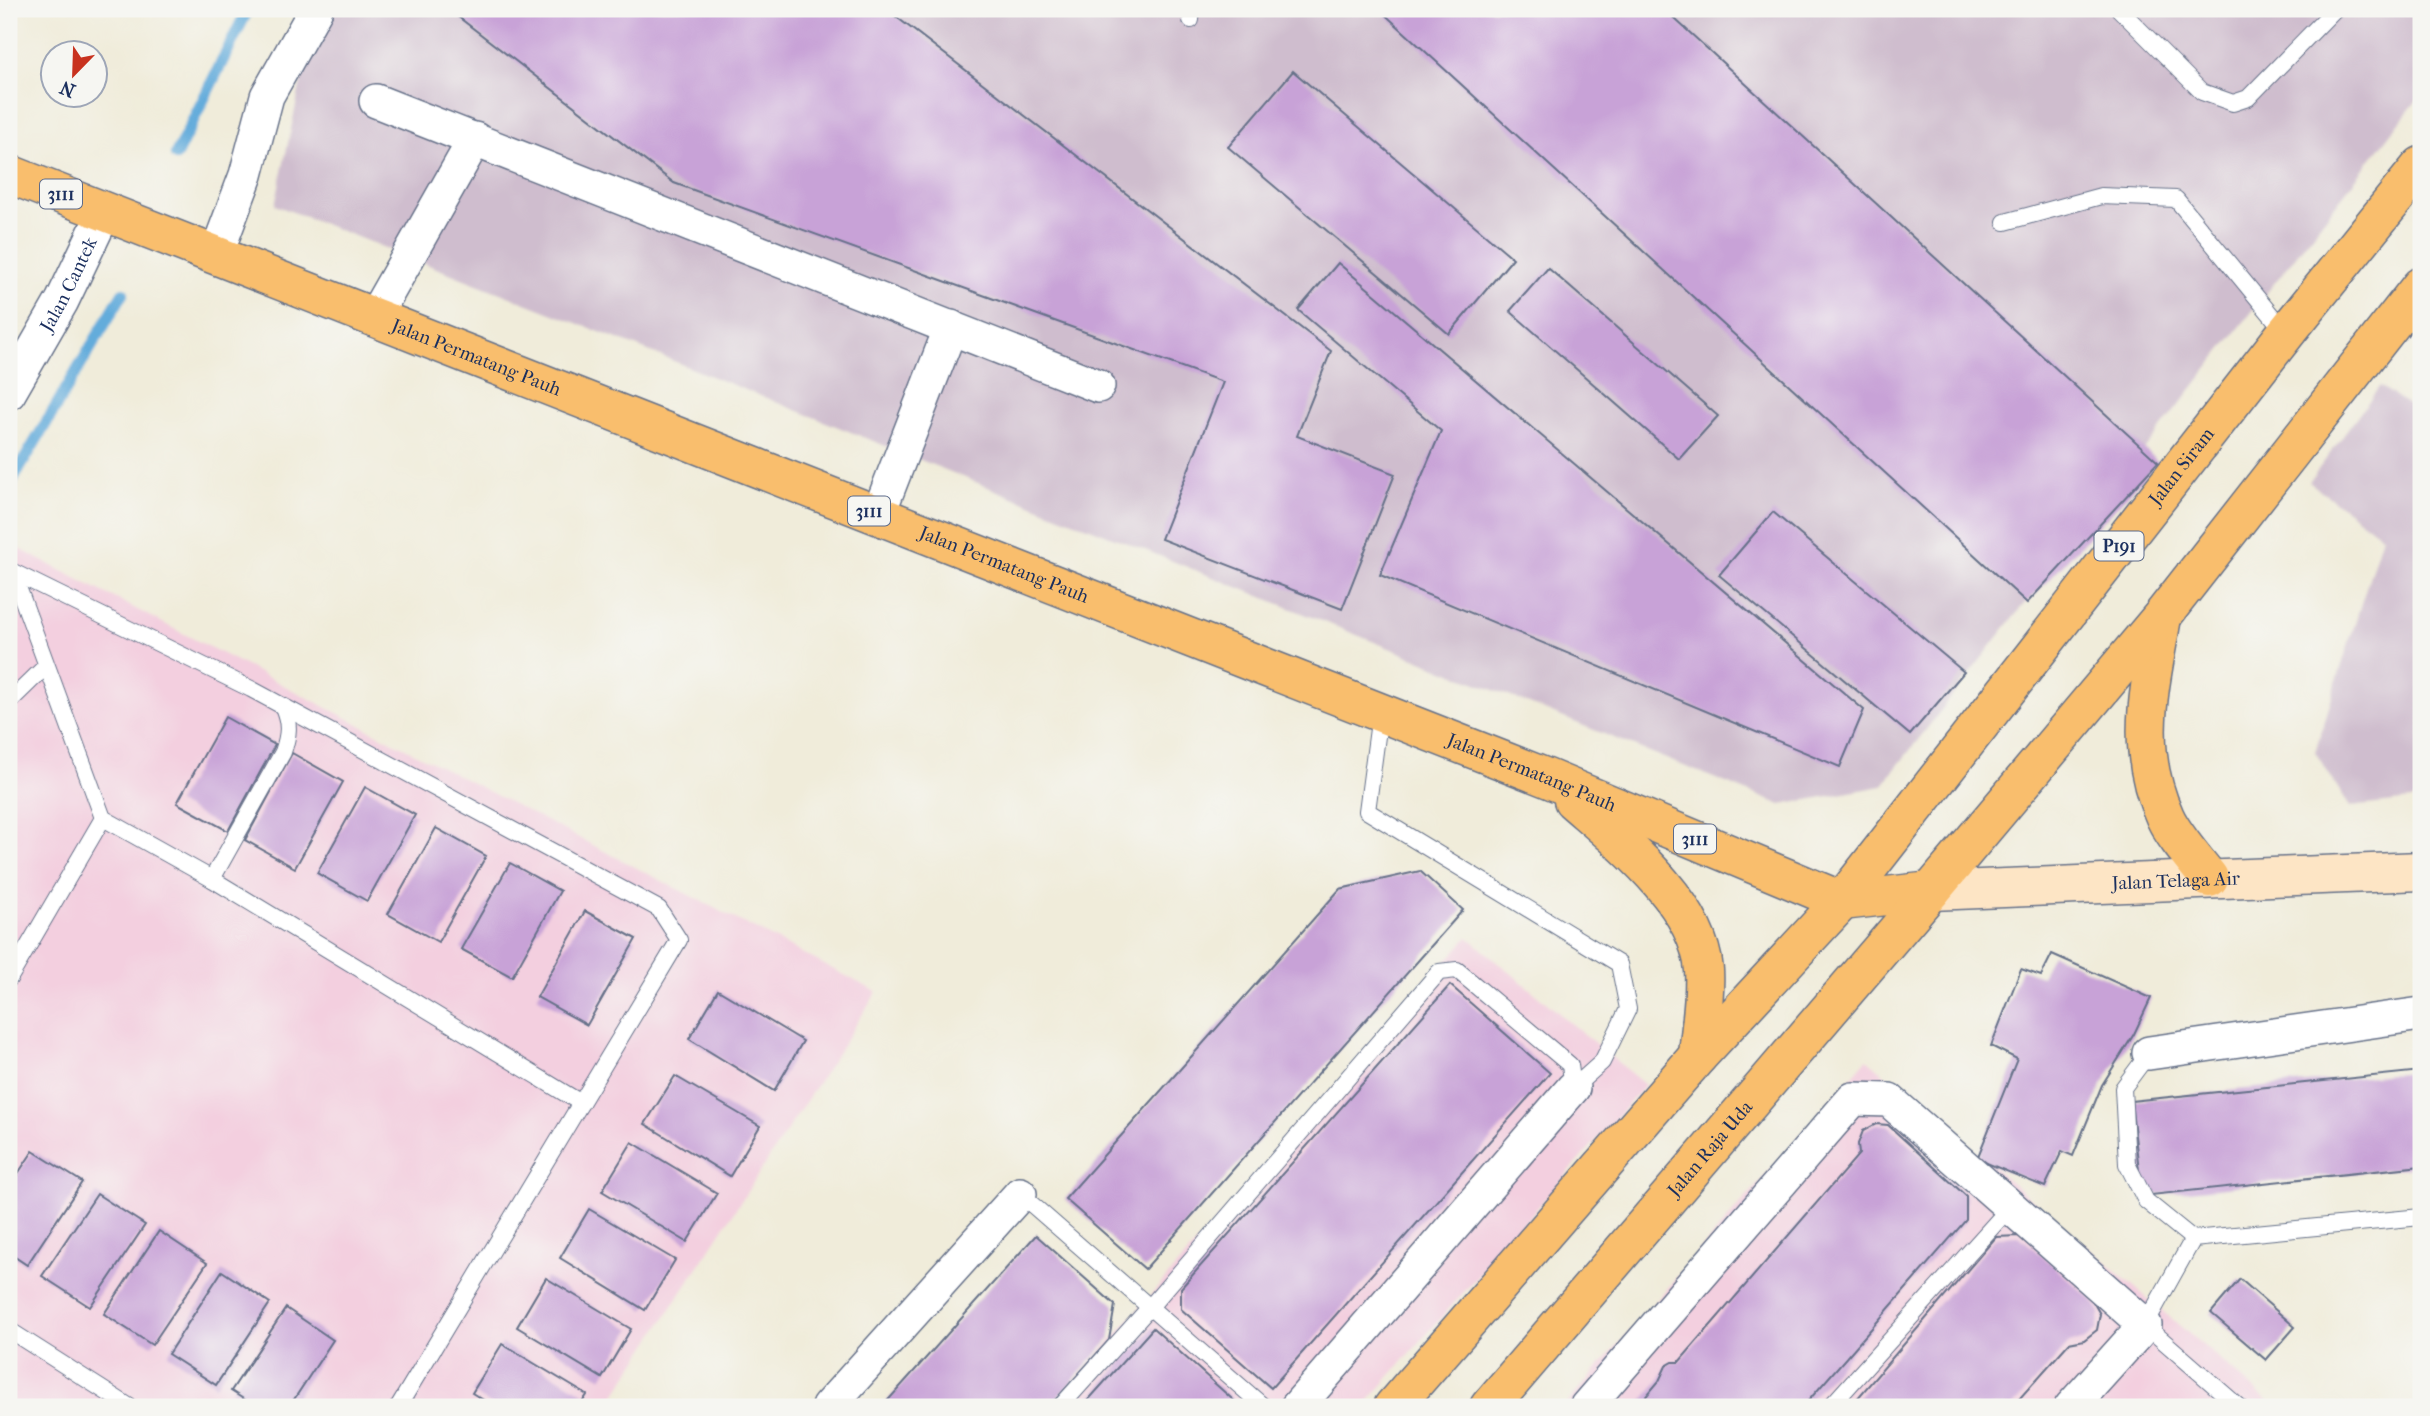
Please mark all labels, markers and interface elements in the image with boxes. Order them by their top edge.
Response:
north arrow [38,38,108,108]
text: N [56,76,79,102]
road number: 3111 [40,180,82,209]
street label: Jalan Cantek [35,233,102,337]
street label: Jalan Permatang Pauh [387,314,564,401]
street label: Jalan Siram [2143,423,2219,511]
road number: 3111 [848,496,890,526]
street label: Jalan Permatang Pauh [914,521,1092,608]
road number: P191 [2094,532,2144,560]
street label: Jalan Permatang Pauh [1442,728,1620,817]
road number: 3111 [1674,824,1716,854]
street label: Jalan Telaga Air [2109,867,2241,895]
street label: Jalan Raja Uda [1662,1096,1757,1203]

